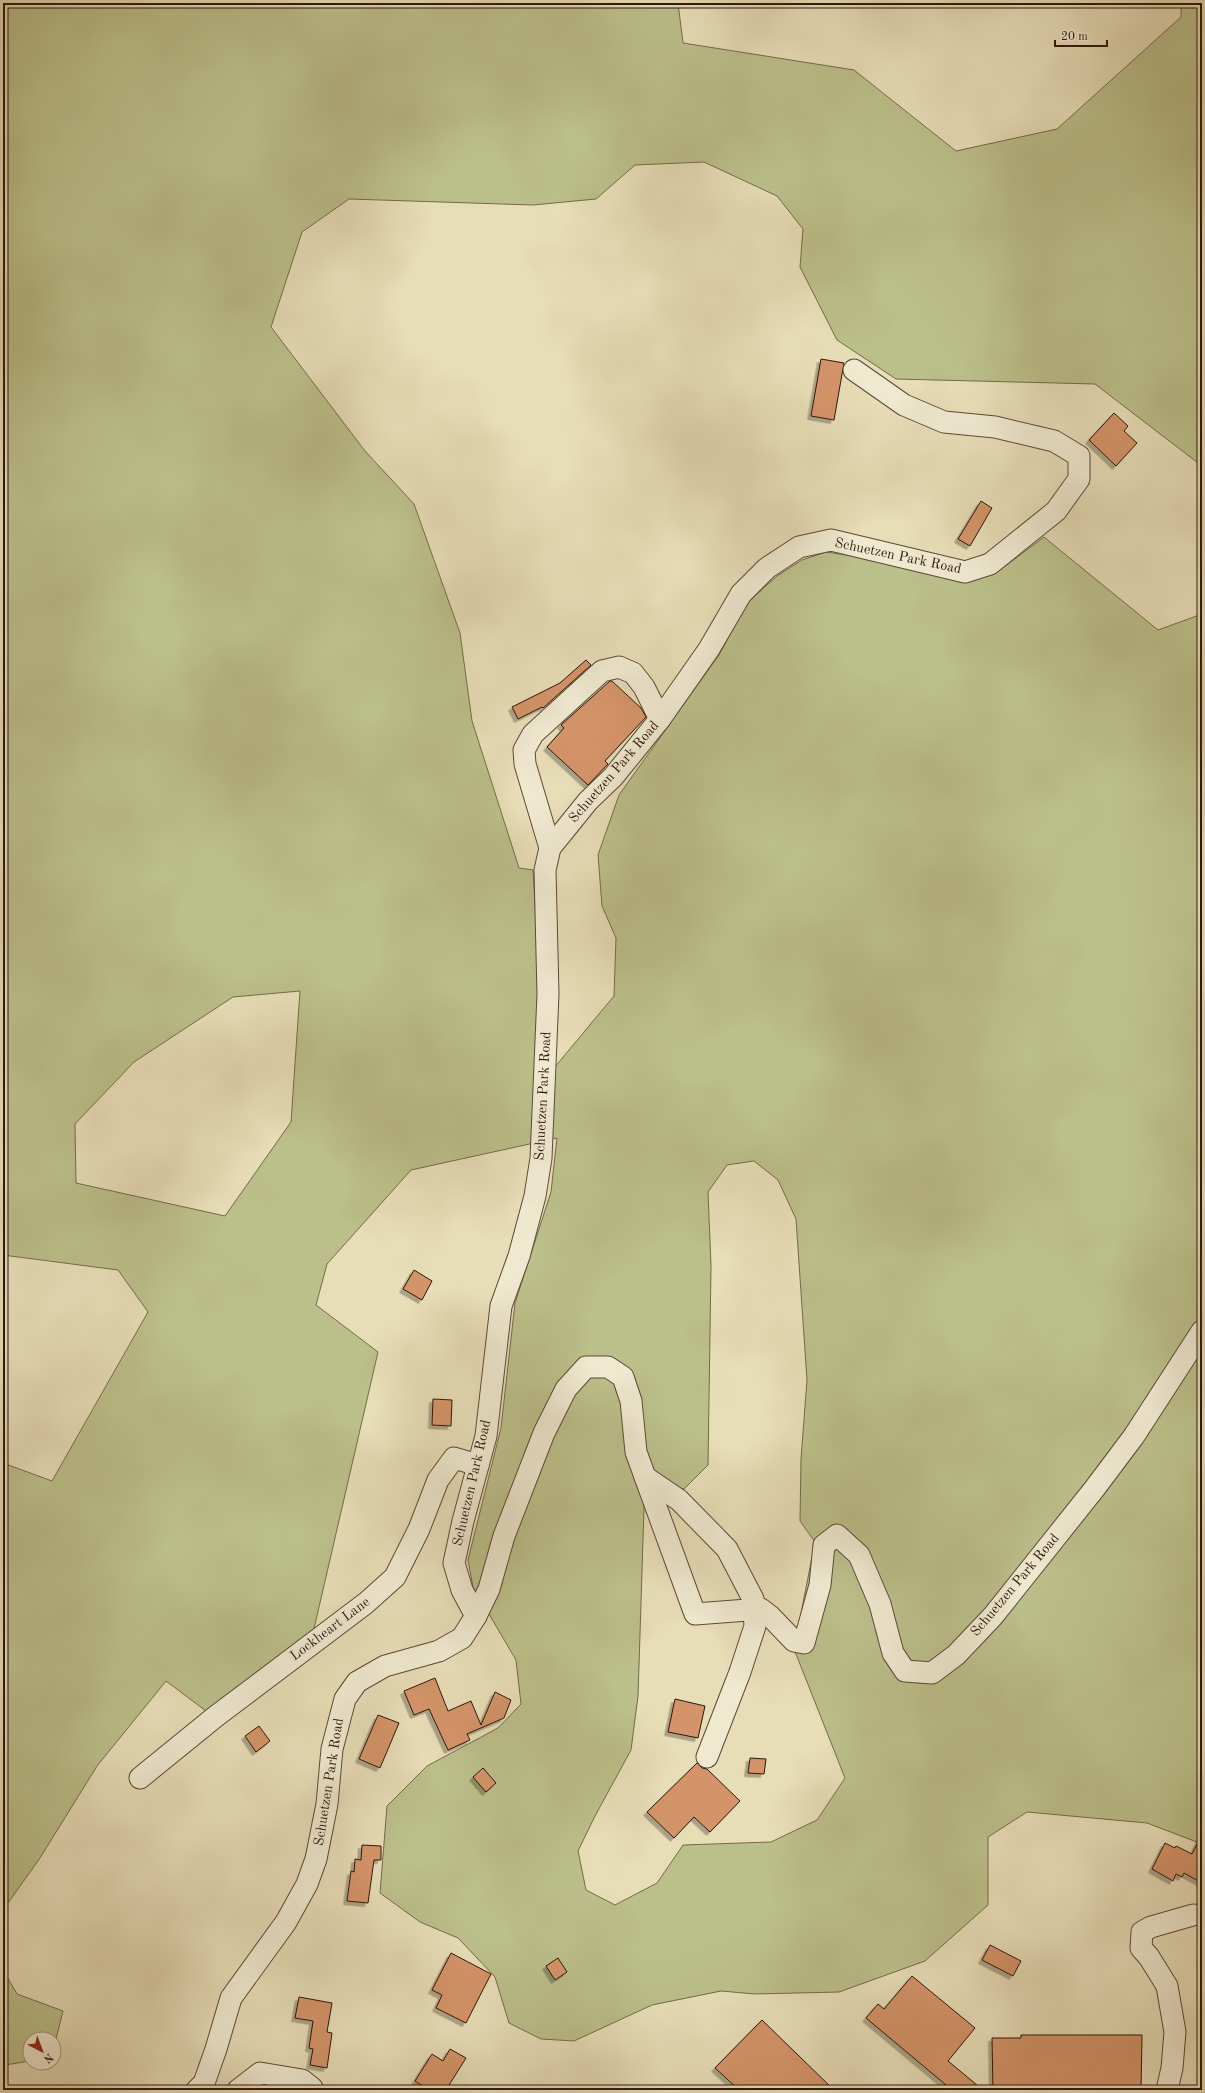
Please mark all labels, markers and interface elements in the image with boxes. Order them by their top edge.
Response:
scale bar [1055,22,1107,48]
text: 20 m [1061,31,1088,43]
street label: Schuetzen Park Road [833,536,963,576]
street label: Schuetzen Park Road [566,719,662,825]
street label: Schuetzen Park Road [533,1031,553,1161]
street label: Schuetzen Park Road [451,1418,493,1548]
street label: Schuetzen Park Road [968,1531,1062,1639]
street label: Lockheart Lane [288,1595,372,1663]
street label: Schuetzen Park Road [312,1717,346,1847]
north arrow [22,2031,62,2071]
text: N [40,2050,54,2065]

